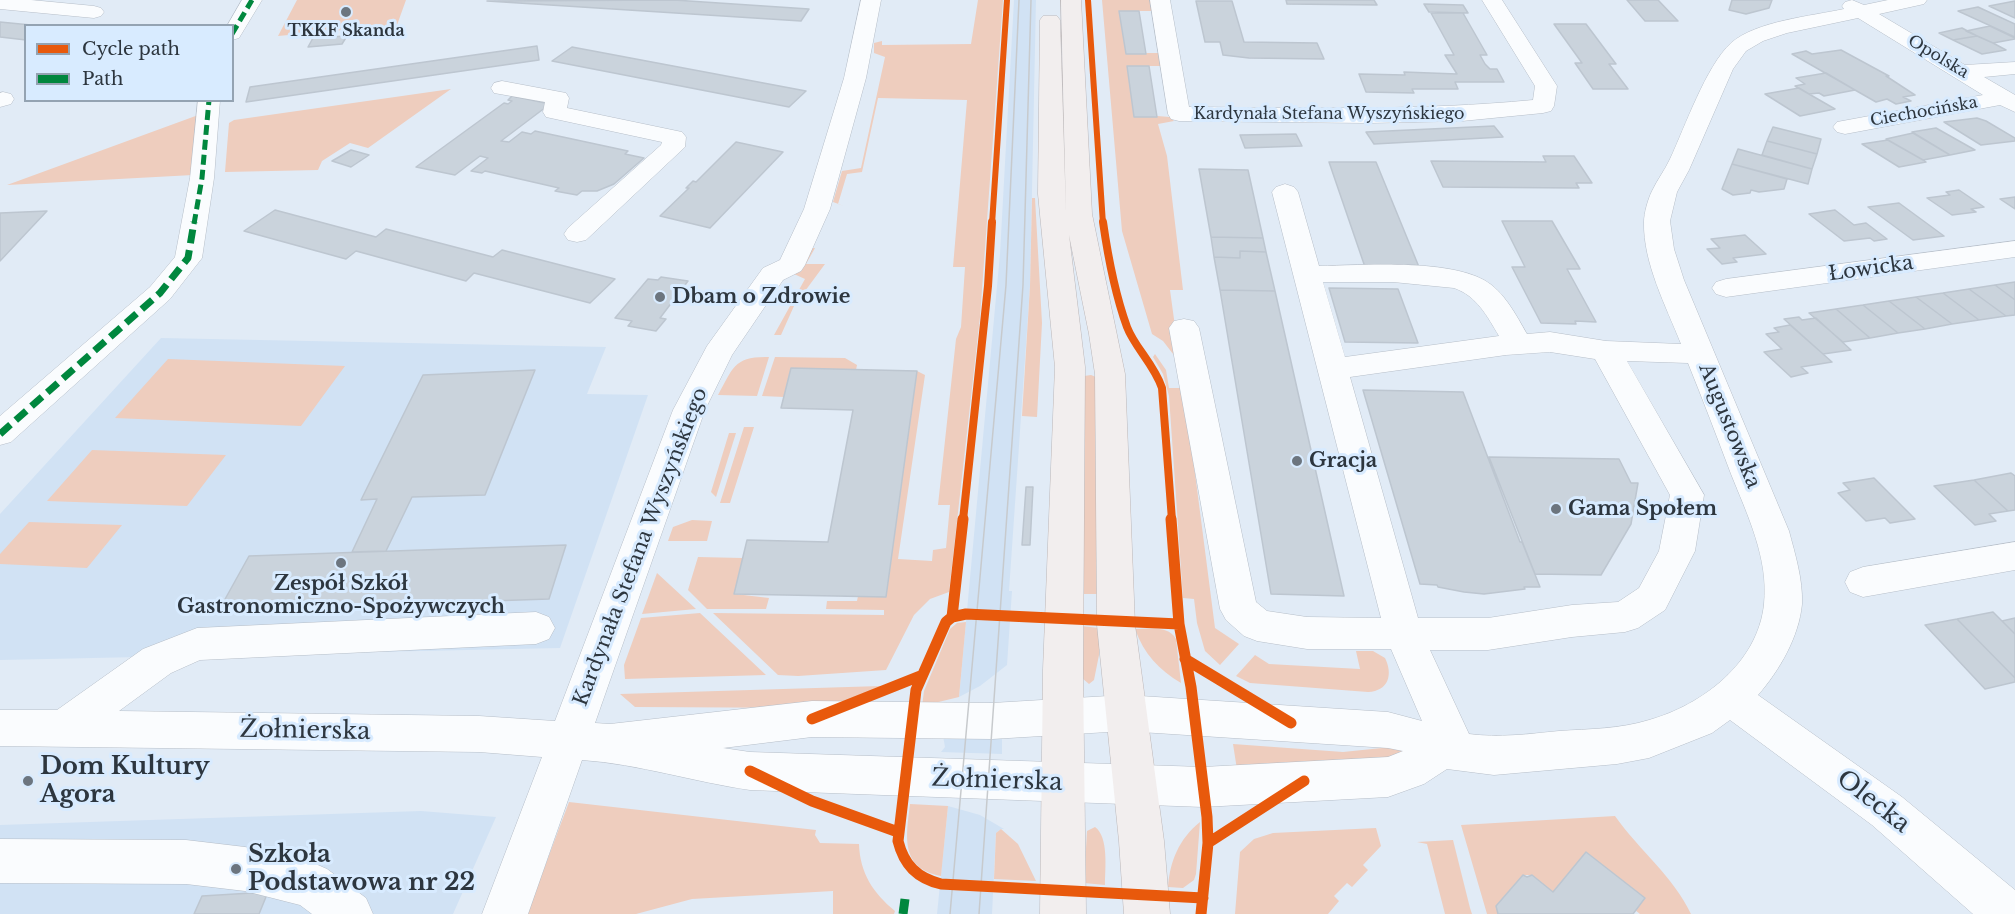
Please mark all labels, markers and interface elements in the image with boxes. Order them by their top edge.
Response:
marker: TKKF Skanda [339,5,353,19]
place label: TKKF Skanda [287,21,405,41]
legend [24,24,234,102]
street label: Opolska [1904,31,1972,83]
text: Cycle path [82,38,180,60]
text: Path [82,68,123,90]
street label: Ciechocińska [1869,93,1979,131]
street label: Kardynała Stefana Wyszyńskiego [1193,104,1465,124]
street label: Łowicka [1827,251,1915,287]
place label: Dbam o Zdrowie [672,285,850,309]
marker: Dbam o Zdrowie [653,290,667,304]
street label: Augustowska [1693,360,1765,492]
street label: Kardynała Stefana Wyszyńskiego [569,385,713,709]
place label: Gracja [1309,449,1377,473]
marker: Gracja [1290,454,1304,468]
place label: Gama Społem [1568,497,1717,521]
marker: Gama Społem [1549,502,1563,516]
marker: Zespół Szkół Gastronomiczno-Spożywczych [334,556,348,570]
place label: Zespół Szkół Gastronomiczno-Spożywczych [177,572,505,619]
street label: Żołnierska [239,715,371,747]
place label: Dom Kultury Agora [40,753,209,809]
street label: Żołnierska [931,764,1063,798]
street label: Olecka [1831,765,1915,839]
marker: Dom Kultury Agora [21,774,35,788]
place label: Szkoła Podstawowa nr 22 [248,841,475,897]
marker: Szkoła Podstawowa nr 22 [229,862,243,876]

